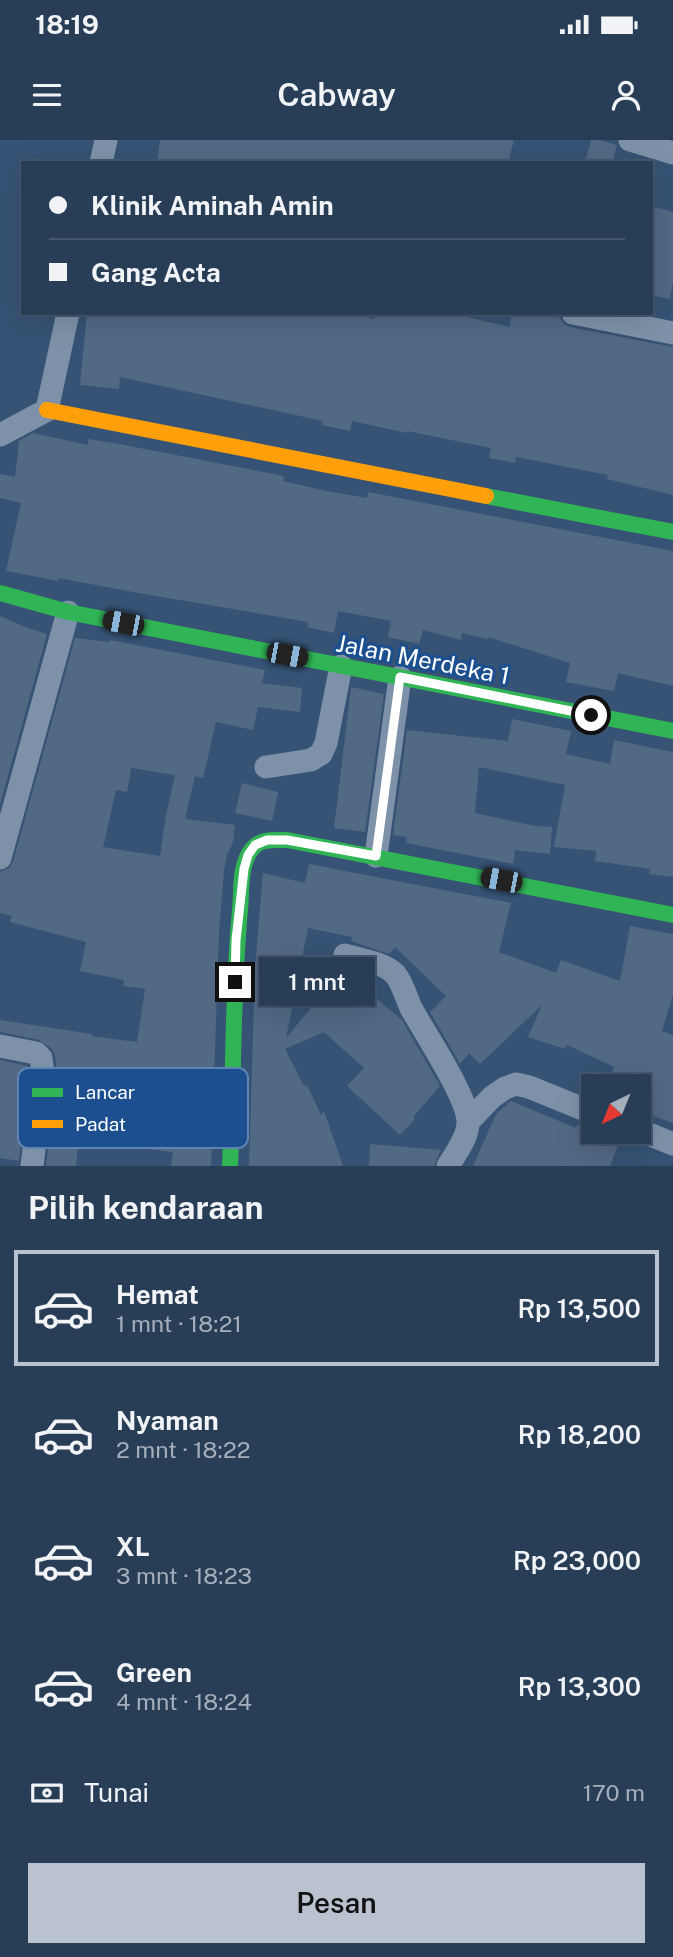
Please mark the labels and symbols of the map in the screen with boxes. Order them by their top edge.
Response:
car [101,609,146,637]
street label: Jalan Merdeka 1 [334,628,512,690]
car [265,641,310,669]
route start [575,699,607,731]
car [479,866,524,894]
callout: 1 mnt [260,958,375,1006]
route end [219,966,251,998]
legend [18,1068,248,1148]
north arrow [581,1074,651,1144]
text: Lancar [75,1081,135,1103]
text: Padat [75,1113,126,1135]

